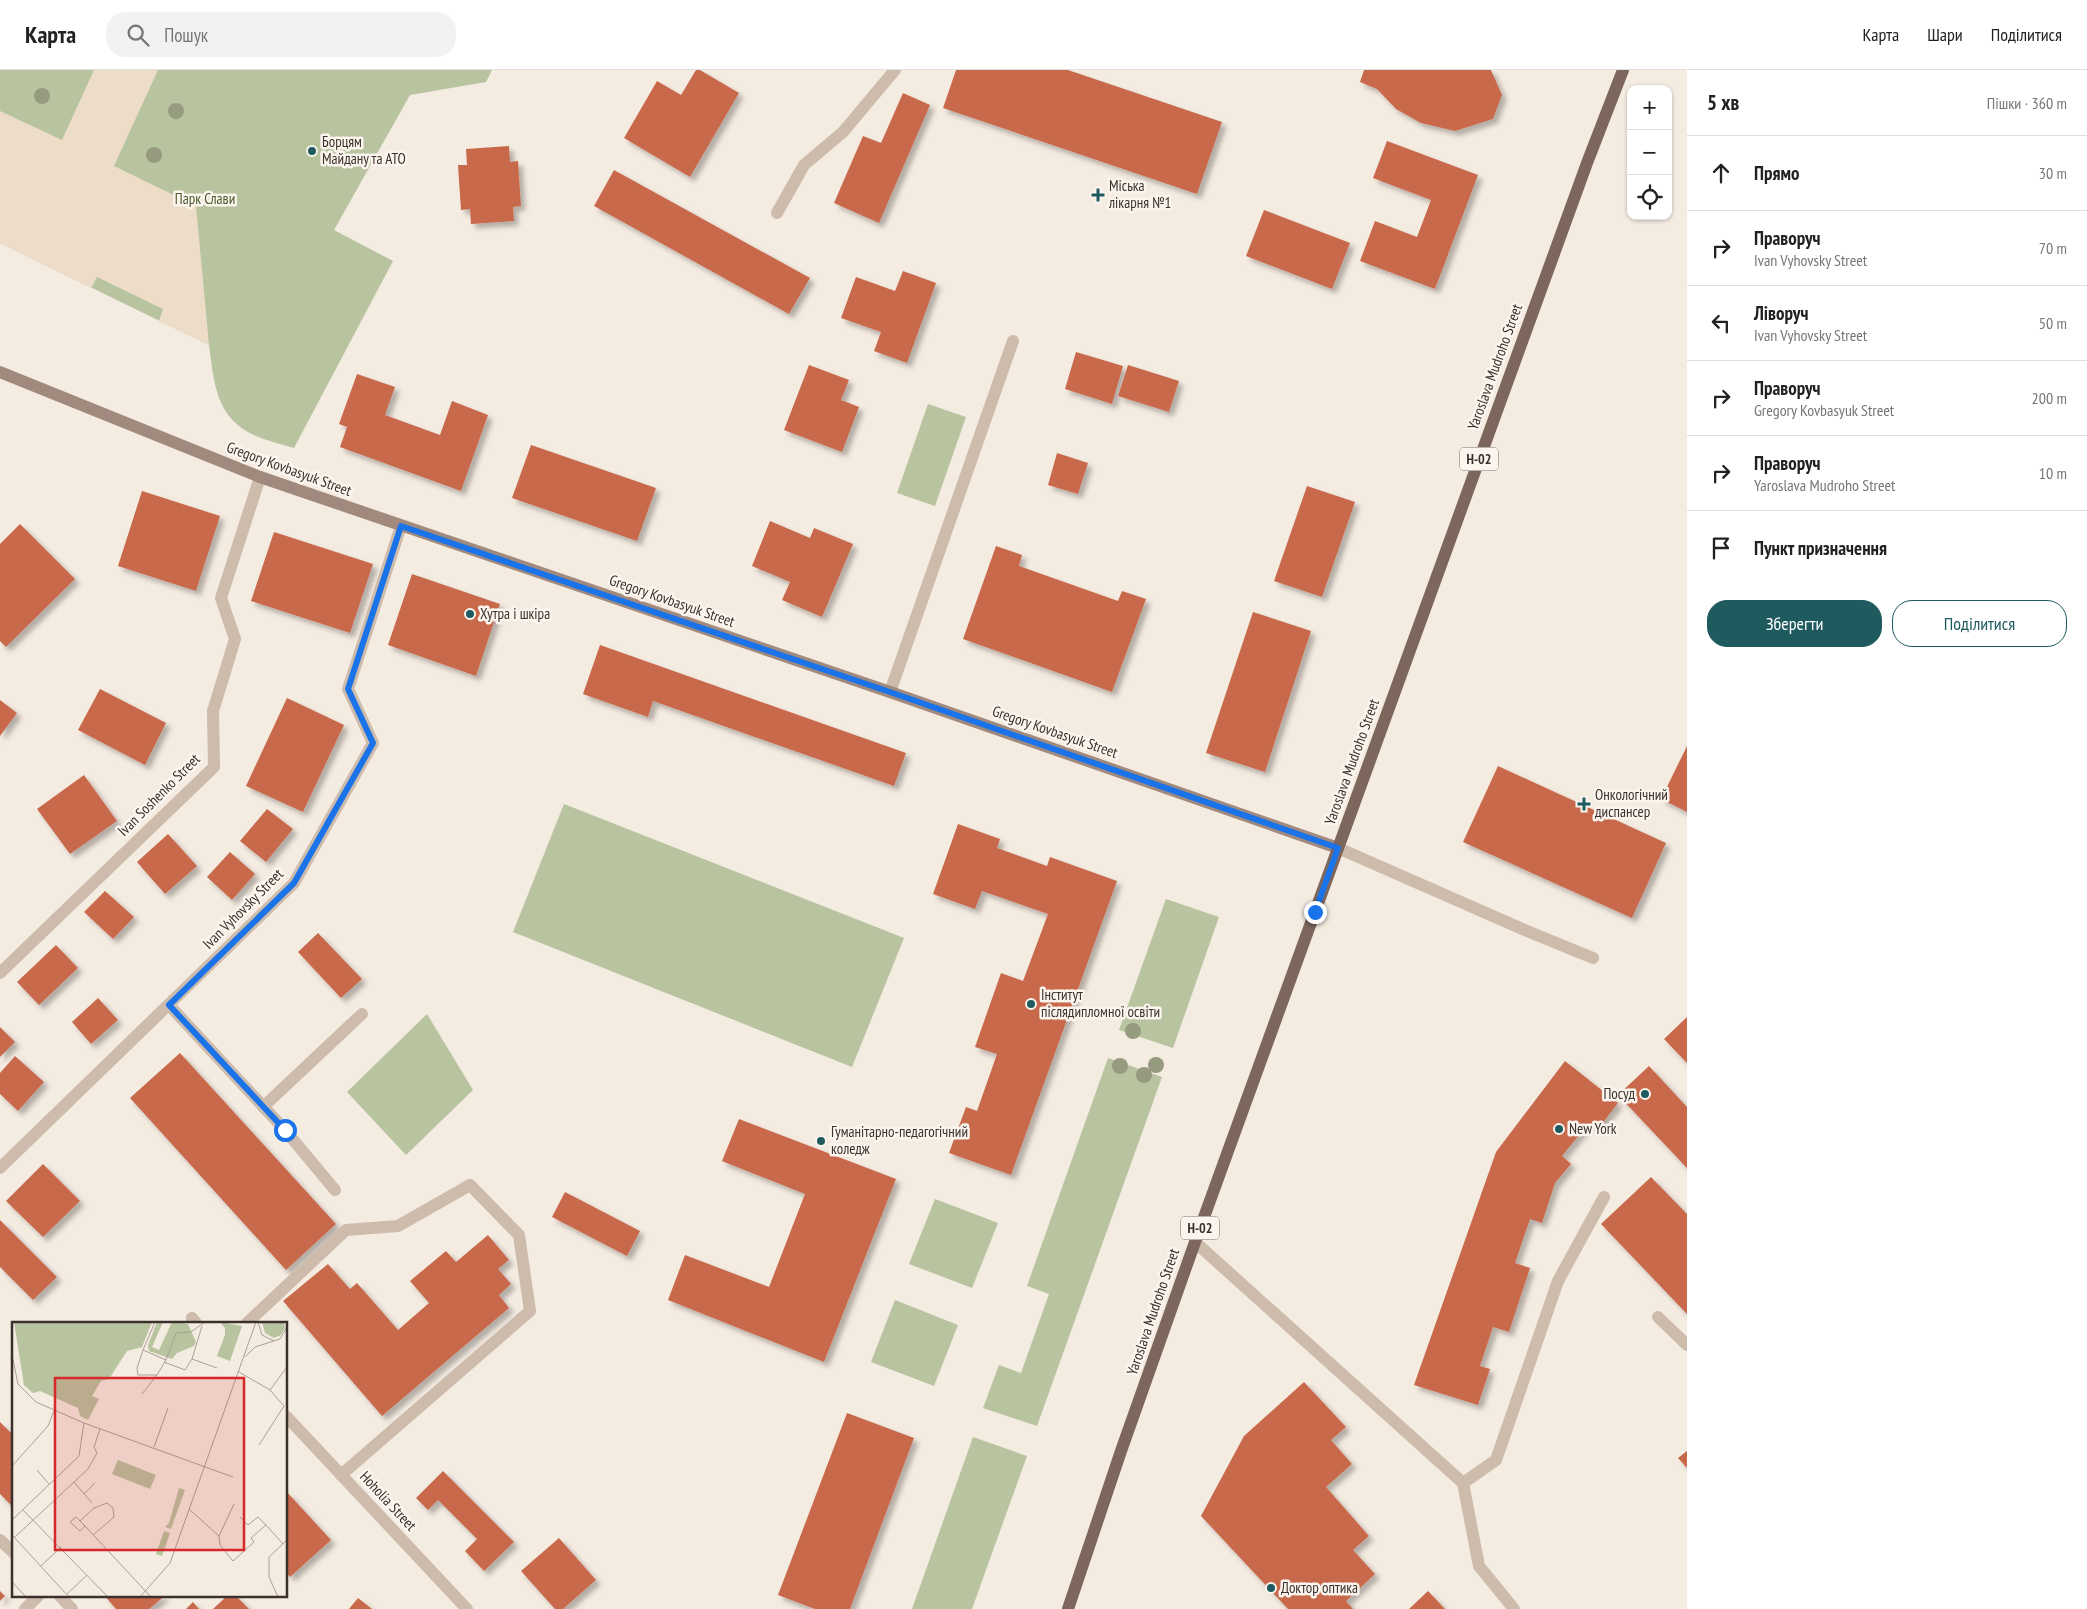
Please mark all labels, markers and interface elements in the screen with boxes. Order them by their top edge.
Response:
search box [106,12,456,57]
text: Карта [25,19,76,50]
icon: search [124,21,152,49]
text: Пошук [164,23,208,47]
text: Карта [1863,23,1899,46]
text: Шари [1927,23,1963,46]
text: Поділитися [1991,23,2062,46]
map controls [1627,85,1672,220]
button: + [1627,85,1672,130]
text: 5 хв [1707,89,1739,116]
text: Пішки · 360 m [1987,93,2067,113]
button: − [1627,130,1672,175]
place label: Борцям Майдану та АТО [322,132,406,168]
marker: Борцям Майдану та АТО [306,145,318,157]
icon: ahead [1707,159,1735,187]
text: Прямо [1754,161,1799,185]
text: 30 m [2039,163,2067,183]
button: locate [1627,175,1672,220]
place label: Міська лікарня №1 [1108,176,1171,212]
marker: Міська лікарня №1 [1091,188,1105,202]
park label: Парк Слави [175,189,235,208]
text: Праворуч [1754,226,1821,250]
icon: right [1707,234,1735,262]
text: 70 m [2039,238,2067,258]
text: Ivan Vyhovsky Street [1754,250,1867,270]
street label: Yaroslava Mudroho Street [1463,301,1526,432]
text: Ліворуч [1754,301,1808,325]
icon: left [1707,309,1735,337]
text: 50 m [2039,313,2067,333]
text: Ivan Vyhovsky Street [1754,325,1867,345]
text: Праворуч [1754,376,1821,400]
icon: right [1707,384,1735,412]
text: 200 m [2032,388,2067,408]
text: Gregory Kovbasyuk Street [1754,400,1894,420]
street label: Gregory Kovbasyuk Street [224,437,354,500]
road number: Н-02 [1460,448,1498,470]
text: Праворуч [1754,451,1821,475]
icon: right [1707,459,1735,487]
text: 10 m [2039,463,2067,483]
text: Yaroslava Mudroho Street [1754,475,1895,495]
icon: arrive [1707,534,1735,562]
text: Пункт призначення [1754,536,1887,560]
street label: Gregory Kovbasyuk Street [607,570,737,631]
button: Зберегти [1707,600,1882,647]
button: Поділитися [1892,600,2067,647]
place label: Хутра і шкіра [480,604,550,623]
marker: Хутра і шкіра [464,608,476,620]
street label: Yaroslava Mudroho Street [1320,696,1383,827]
street label: Gregory Kovbasyuk Street [990,701,1120,762]
street label: Ivan Soshenko Street [113,749,204,840]
place label: Онкологічний диспансер [1595,785,1668,821]
marker: Онкологічний диспансер [1577,797,1591,811]
street label: Ivan Vyhovsky Street [198,864,287,953]
route end [1304,901,1327,924]
place label: Інститут післядипломної освіти [1041,985,1160,1021]
marker: Інститут післядипломної освіти [1025,998,1037,1010]
place label: Посуд [1603,1084,1635,1103]
marker: Посуд [1639,1088,1651,1100]
route start [274,1119,297,1142]
place label: New York [1569,1119,1617,1138]
place label: Гуманітарно-педагогічний коледж [831,1122,968,1158]
marker: New York [1553,1123,1565,1135]
marker: Гуманітарно-педагогічний коледж [815,1135,827,1147]
road number: Н-02 [1181,1216,1219,1240]
street label: Yaroslava Mudroho Street [1122,1246,1183,1378]
inset map [12,1322,288,1596]
street label: Hoholia Street [356,1467,421,1534]
place label: Доктор оптика [1281,1578,1358,1597]
marker: Доктор оптика [1265,1582,1277,1594]

